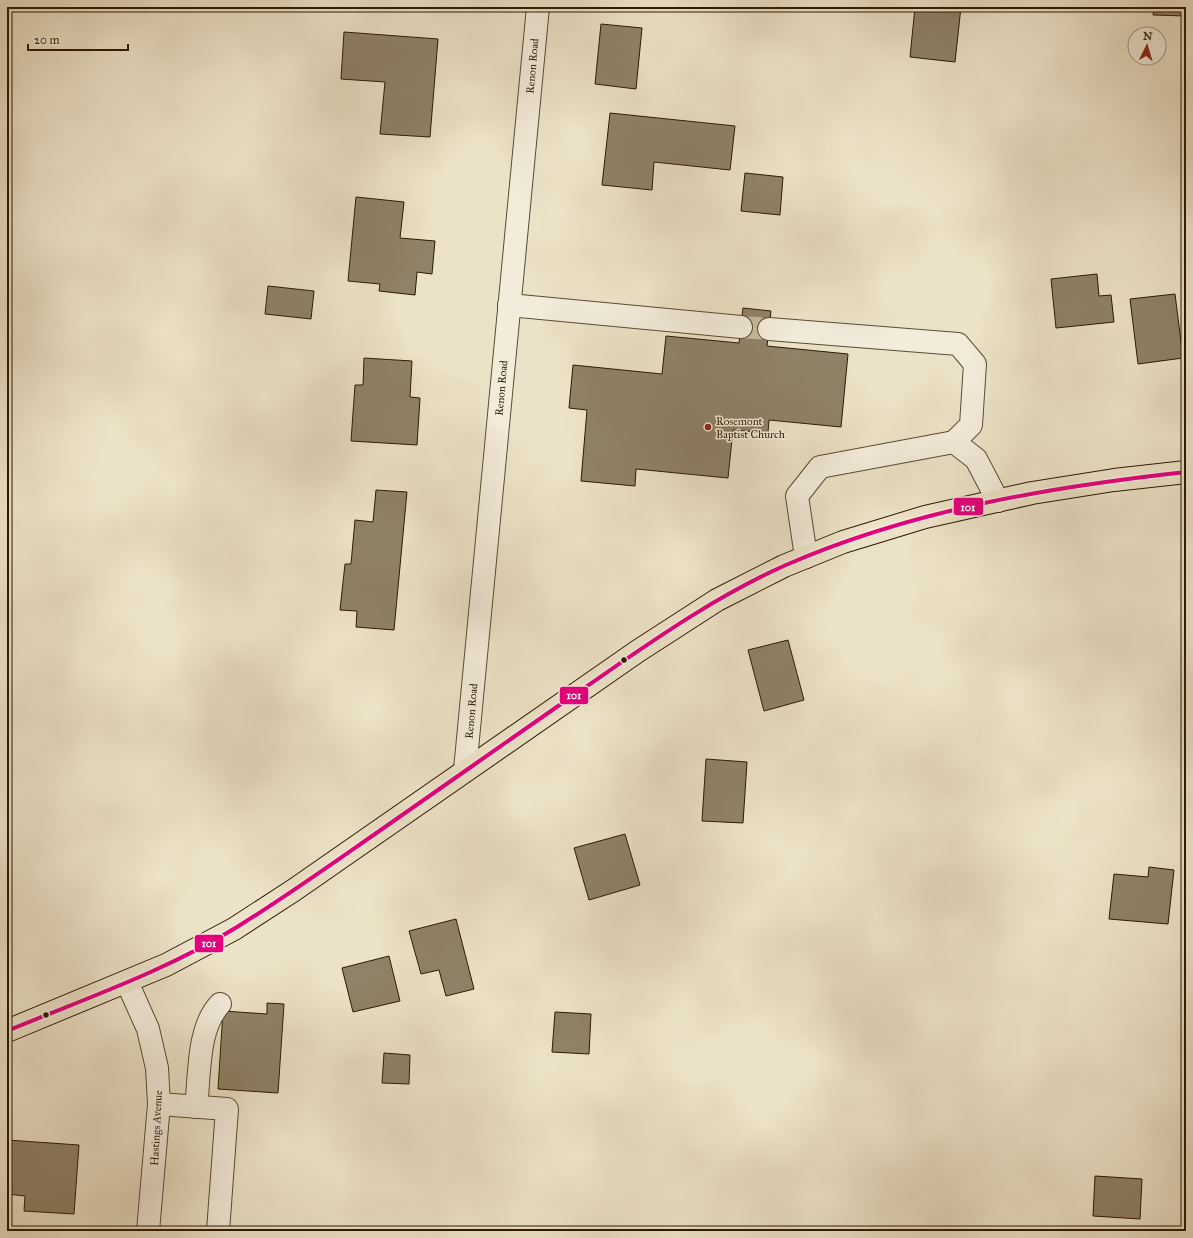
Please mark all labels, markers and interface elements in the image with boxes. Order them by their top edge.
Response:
scale bar [28,26,128,52]
north arrow [1127,26,1167,66]
text: N [1143,30,1154,43]
text: 20 m [34,33,60,47]
street label: Renon Road [524,37,541,94]
street label: Renon Road [493,359,510,416]
place label: Rosemont Baptist Church [716,415,785,441]
marker: Rosemont Baptist Church [703,422,713,432]
line badge: 101 [953,497,984,516]
text: 101 [961,501,976,514]
unlabelled marker [619,655,629,665]
street label: Renon Road [463,682,480,739]
line badge: 101 [559,686,589,705]
text: 101 [567,689,582,702]
line badge: 101 [194,934,224,953]
text: 101 [202,937,217,950]
unlabelled marker [41,1010,51,1020]
street label: Hastings Avenue [148,1090,165,1166]

